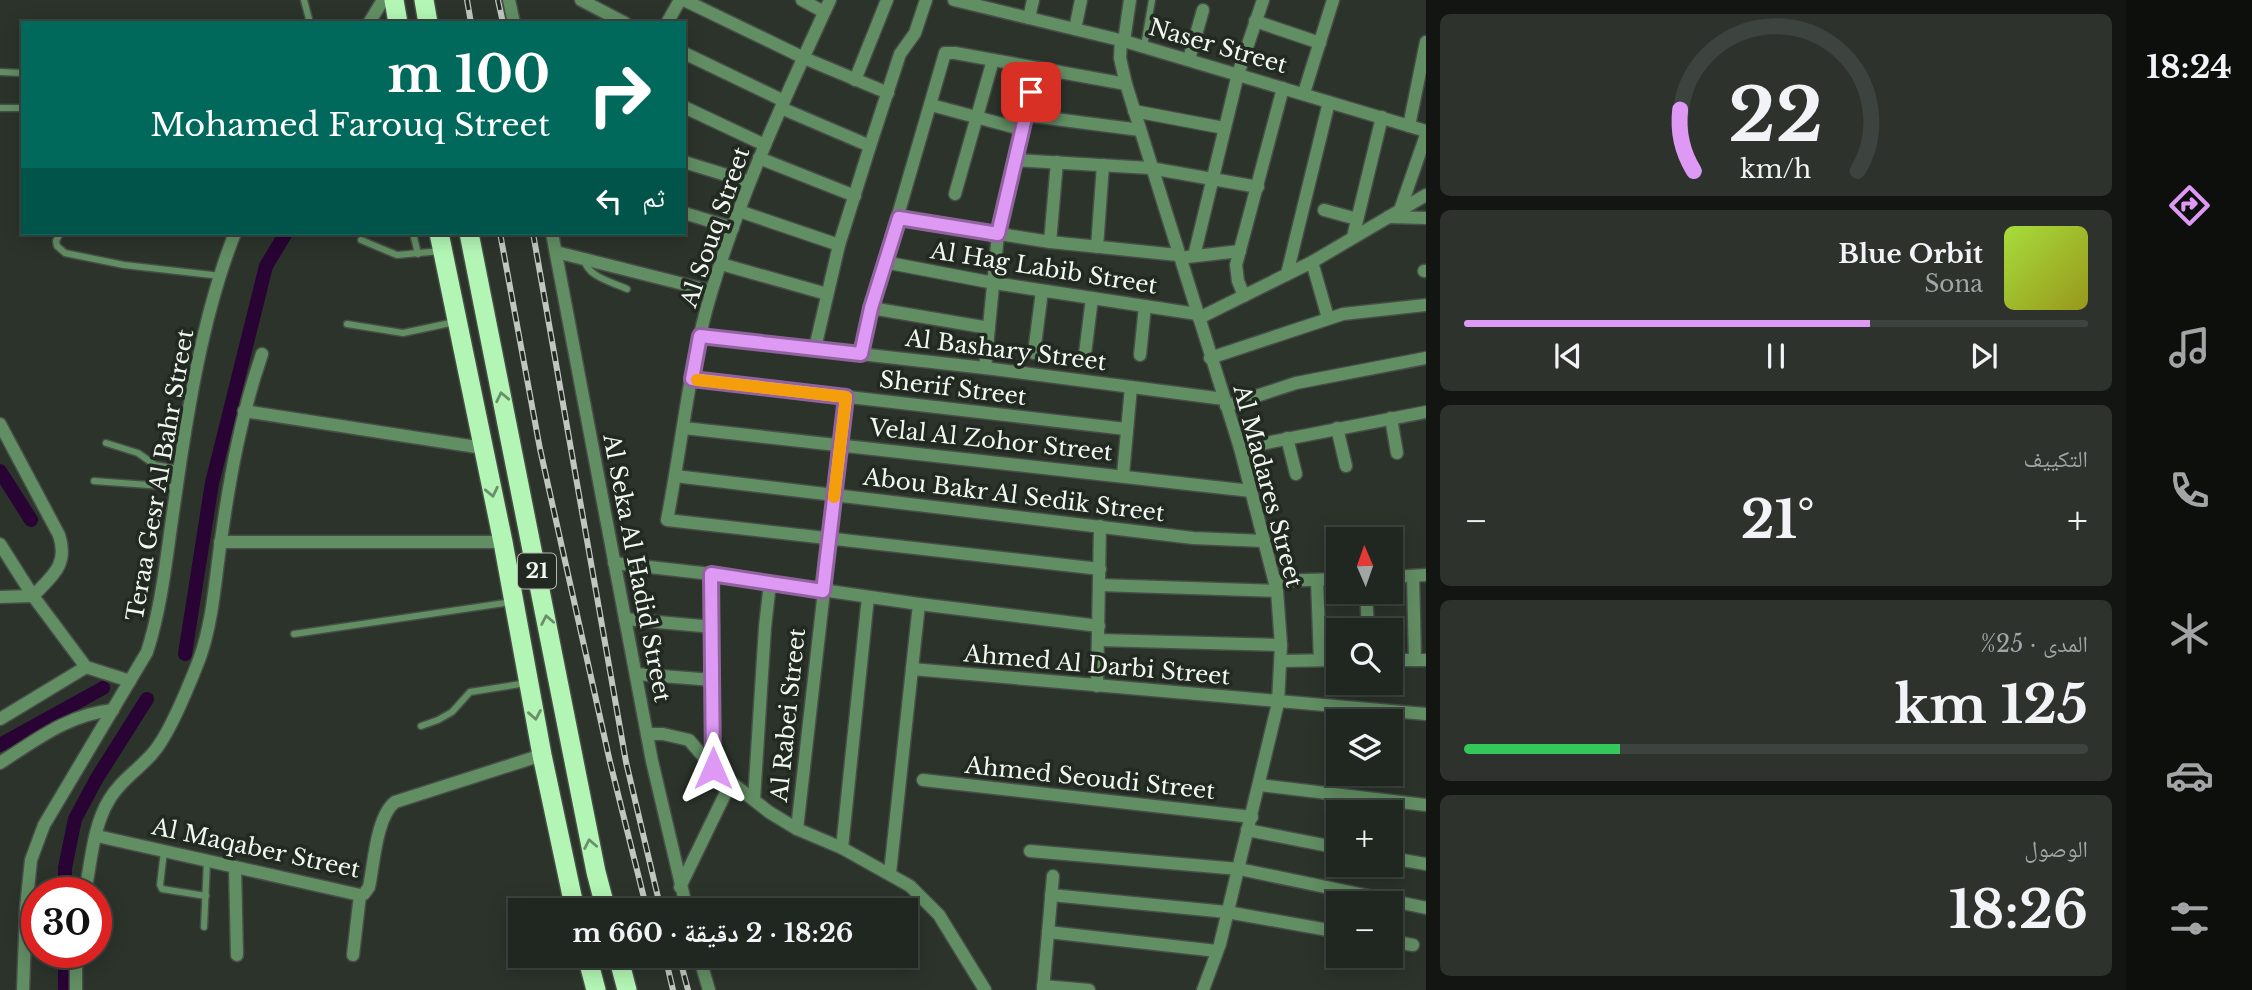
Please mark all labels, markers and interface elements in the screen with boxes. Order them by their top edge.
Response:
street label: Naser Street [1146,13,1291,79]
text: 100 m [387,44,550,105]
text: 18:24 [2146,47,2232,87]
icon: right [574,49,665,140]
pin [1001,62,1061,122]
text: 22 [1729,70,1823,161]
icon: arrive [1012,73,1050,111]
text: Mohamed Farouq Street [150,105,550,145]
street label: Al Souq Street [674,143,756,312]
text: km/h [1741,154,1811,185]
icon: directions [2165,181,2214,230]
icon: left [590,182,628,220]
text: ثم [642,182,665,214]
street label: Al Hag Labib Street [928,236,1160,300]
text: Blue Orbit [1838,238,1983,270]
text: Sona [1925,270,1983,298]
icon: music [2165,323,2214,372]
street label: Al Bashary Street [903,324,1108,376]
street label: Teraa Gesr Al Bahr Street [121,327,200,623]
icon: previous [1549,337,1587,375]
icon: pause [1757,337,1795,375]
icon: next [1965,337,2003,375]
street label: Sherif Street [878,365,1028,411]
street label: Al Madares Street [1227,381,1309,590]
one-way arrow [496,391,511,403]
street label: Velal Al Zohor Street [867,413,1114,467]
street label: Al Seka Al Hadid Street [597,430,677,705]
text: التكييف [2023,445,2088,473]
street label: Abou Bakr Al Sedik Street [861,463,1167,527]
icon: phone [2165,466,2214,515]
one-way arrow [484,486,499,498]
text: 21° [1741,488,1815,552]
text: − [1464,497,1488,544]
text: + [2067,497,2088,544]
north arrow [1326,527,1404,604]
map controls [1326,527,1403,968]
road number: 21 [518,554,556,588]
icon: climate [2165,609,2214,658]
one-way arrow [540,614,555,626]
button: search [1326,618,1403,695]
street label: Al Rabei Street [765,626,811,804]
text: المدى · 25% [1981,630,2088,658]
street label: Ahmed Al Darbi Street [962,639,1232,691]
text: 125 km [1895,673,2088,737]
one-way arrow [527,709,542,721]
button: layers [1326,709,1403,786]
position arrow [676,731,750,805]
street label: Ahmed Seoudi Street [963,751,1217,805]
icon: car [2165,751,2214,800]
button: + [1326,800,1403,877]
street label: Al Maqaber Street [149,812,363,884]
text: الوصول [2024,835,2088,863]
one-way arrow [583,838,598,850]
speed limit sign: 30 [21,877,112,968]
text: 18:26 [1949,878,2088,942]
button: − [1326,891,1403,968]
icon: filters [2165,894,2214,943]
text: 18:26 · 2 دقيقة · 660 m [573,917,853,949]

